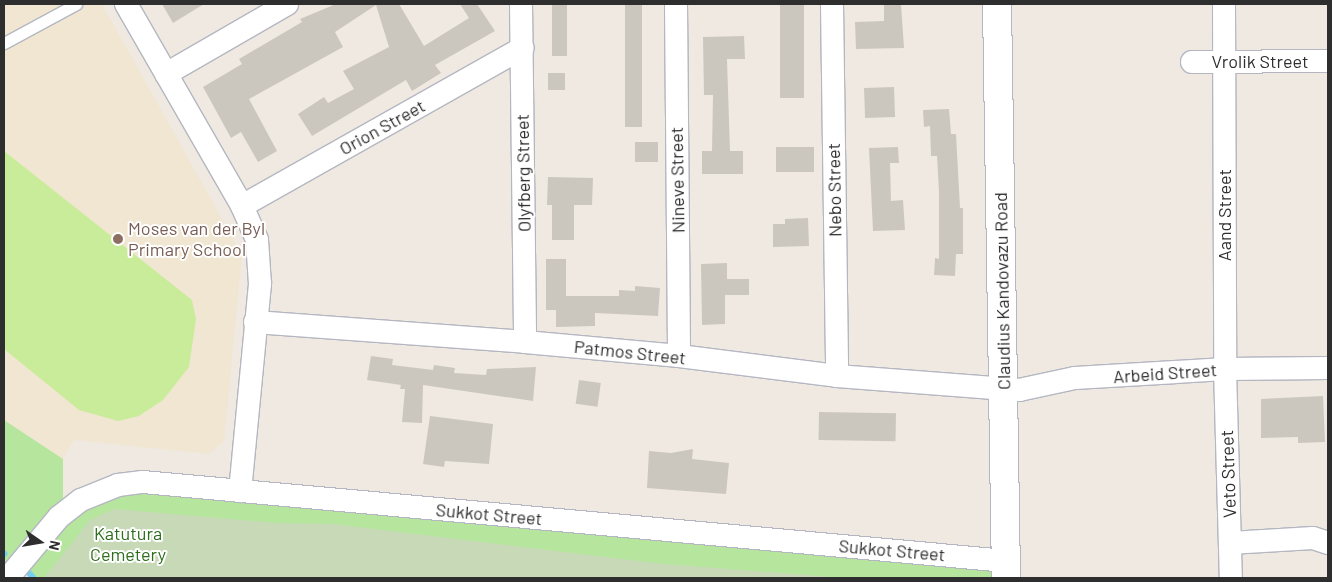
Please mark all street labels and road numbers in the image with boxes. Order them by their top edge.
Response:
street label: Vrolik Street [1211,50,1309,72]
street label: Orion Street [335,95,429,159]
street label: Olyfberg Street [511,114,535,232]
street label: Nineve Street [665,127,689,233]
street label: Nebo Street [822,143,846,237]
street label: Aand Street [1213,169,1235,261]
street label: Claudius Kandovazu Road [989,192,1015,390]
street label: Patmos Street [573,335,687,369]
street label: Arbeid Street [1112,359,1218,387]
street label: Veto Street [1216,430,1240,518]
street label: Sukkot Street [435,499,543,529]
street label: Sukkot Street [838,535,946,565]

